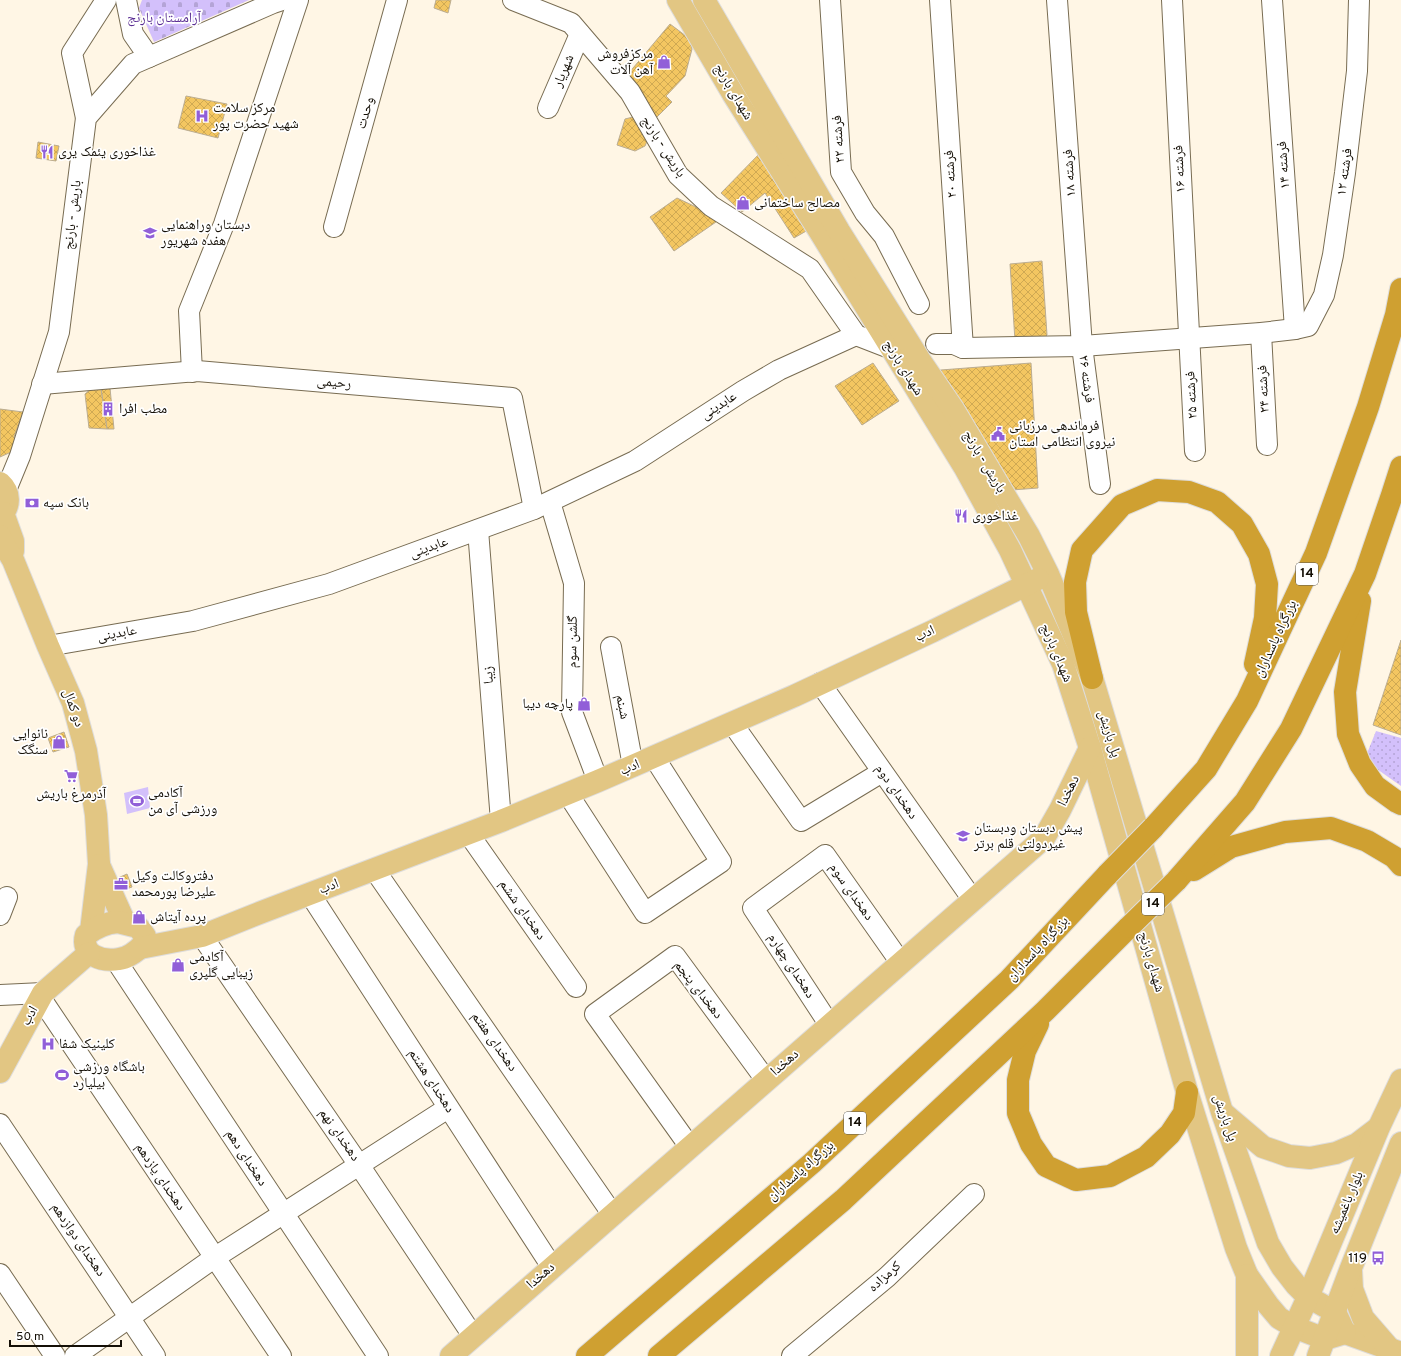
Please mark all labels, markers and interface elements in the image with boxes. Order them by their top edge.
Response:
park label: آرامستان بارنج [127,10,201,27]
place label: مرکزفروش آهن آلات [597,46,653,79]
street label: شهریار [549,52,578,91]
shop icon: مرکزفروش آهن آلات [656,54,672,70]
street label: شهدای بارنج [710,61,756,123]
street label: وحدت [353,95,379,131]
place label: مرکز سلامت شهید حضرت پور [212,100,299,133]
hospital icon: مرکز سلامت شهید حضرت پور [194,108,210,124]
street label: باریش - بارنج [637,113,689,181]
street label: ۲۲ فرشته [829,114,849,164]
street label: ۱۴ فرشته [1274,140,1294,190]
restaurant icon: غذاخوری یئمک یری [39,144,55,160]
place label: غذاخوری یئمک یری [58,144,156,161]
street label: ۱۶ فرشته [1170,144,1190,193]
street label: ۱۲ فرشته [1333,147,1357,197]
street label: ۱۸ فرشته [1060,148,1080,198]
street label: ۲۰ فرشته [941,149,961,199]
street label: باریش - بارنج [60,179,86,251]
shop icon: مصالح ساختمانی [735,195,751,211]
place label: مصالح ساختمانی [754,195,840,212]
place label: دبستان وراهنمایی هفده شهریور [160,217,250,250]
school or university icon: دبستان وراهنمایی هفده شهریور [142,225,158,241]
street label: شهدای بارنج [879,337,927,399]
street label: ۲۶ فرشته [1074,354,1098,404]
street label: فرشته ۲۴ [1254,364,1274,413]
street label: ۲۵ فرشته [1182,370,1202,419]
street label: رحیمی [316,373,352,393]
street label: عابدینی [698,388,740,424]
building icon: مطب افرا [100,401,116,417]
place label: مطب افرا [119,401,167,418]
place label: فرماندهی مرزبانی نیروی انتظامی استان [1009,418,1115,451]
public building icon: فرماندهی مرزبانی نیروی انتظامی استان [990,426,1006,442]
street label: باریش - بارنج [959,428,1009,496]
bank icon: بانک سپه [24,495,40,511]
place label: بانک سپه [43,495,89,512]
restaurant icon: غذاخوری [953,508,969,524]
place label: غذاخوری [972,508,1019,525]
street label: عابدینی [407,533,451,563]
road number: 14 [1296,563,1318,585]
street label: بزرگراه پاسداران [1251,598,1301,680]
street label: گلشن سوم [564,615,582,668]
street label: شهدای بارنج [1036,621,1076,685]
street label: عابدینی [96,622,138,646]
street label: ادب [912,622,938,646]
street label: زیبا [480,666,498,684]
street label: دو کمال [59,687,87,729]
street label: شبنم [611,693,633,721]
place label: پارچه دیبا [523,696,573,713]
shop icon: پارچه دیبا [576,696,592,712]
street label: پل باریش [1094,708,1124,760]
place label: نانوایی سنگک [12,726,48,759]
shop icon: نانوایی سنگک [51,734,67,750]
street label: ادب [617,756,643,780]
street label: دهخدای دوم [871,761,921,823]
supermarket icon: آذرمرغ باریش [63,768,79,784]
street label: دهخدا [1054,773,1084,809]
place label: آکادمی ورزشی آی من [148,785,217,818]
place label: آذرمرغ باریش [36,786,107,803]
sports icon: آکادمی ورزشی آی من [129,793,145,809]
place label: پیش دبستان ودبستان غیردولتی قلم برتر [973,820,1083,853]
school or university icon: پیش دبستان ودبستان غیردولتی قلم برتر [955,828,971,844]
street label: دهخدای سوم [825,860,877,924]
place label: دفتروکالت وکیل علیرضا پورمحمد [132,868,216,901]
street label: ادب [317,875,341,899]
office icon: دفتروکالت وکیل علیرضا پورمحمد [113,876,129,892]
street label: دهخدای ششم [495,876,549,944]
road number: 14 [1142,893,1164,915]
shop icon: پرده‌ آیتاش [131,909,147,925]
place label: پرده‌ آیتاش [150,909,206,926]
street label: بزرگراه پاسداران [1003,913,1073,985]
street label: دهخدای چهارم [764,930,818,1002]
street label: شهدای بارنج [1134,930,1168,994]
place label: آکادمی زیبایی گلپری [189,949,253,982]
shop icon: آکادمی زیبایی گلپری [170,957,186,973]
street label: دهخدای پنجم [670,957,726,1023]
street label: ادب [18,1003,42,1029]
street label: دهخدای هفتم [467,1009,521,1075]
hospital icon: کلینیک شفا [40,1036,56,1052]
place label: کلینیک شفا [59,1036,115,1053]
street label: دهخدای هشتم [404,1046,458,1116]
street label: دهخدا [767,1046,803,1080]
place label: باشگاه ورزشی بیلیارد [73,1059,145,1092]
sports icon: باشگاه ورزشی بیلیارد [54,1067,70,1083]
street label: پل باریش [1209,1092,1241,1144]
street label: دهخدای نهم [315,1105,363,1165]
road number: 14 [844,1112,866,1134]
street label: دهخدای دهم [221,1126,271,1190]
street label: بزرگراه پاسداران [764,1137,838,1205]
street label: دهخدای یازدهم [131,1140,189,1214]
street label: بلوار باغمیشه [1326,1169,1368,1237]
street label: دهخدای دوازدهم [47,1200,109,1280]
place label: 119 [1348,1250,1367,1267]
bus stop icon: 119 [1370,1250,1386,1266]
street label: کرمزاده [865,1258,905,1296]
street label: دهخدا [523,1259,559,1293]
scale bar [10,1322,121,1348]
text: 50 m [16,1329,44,1345]

